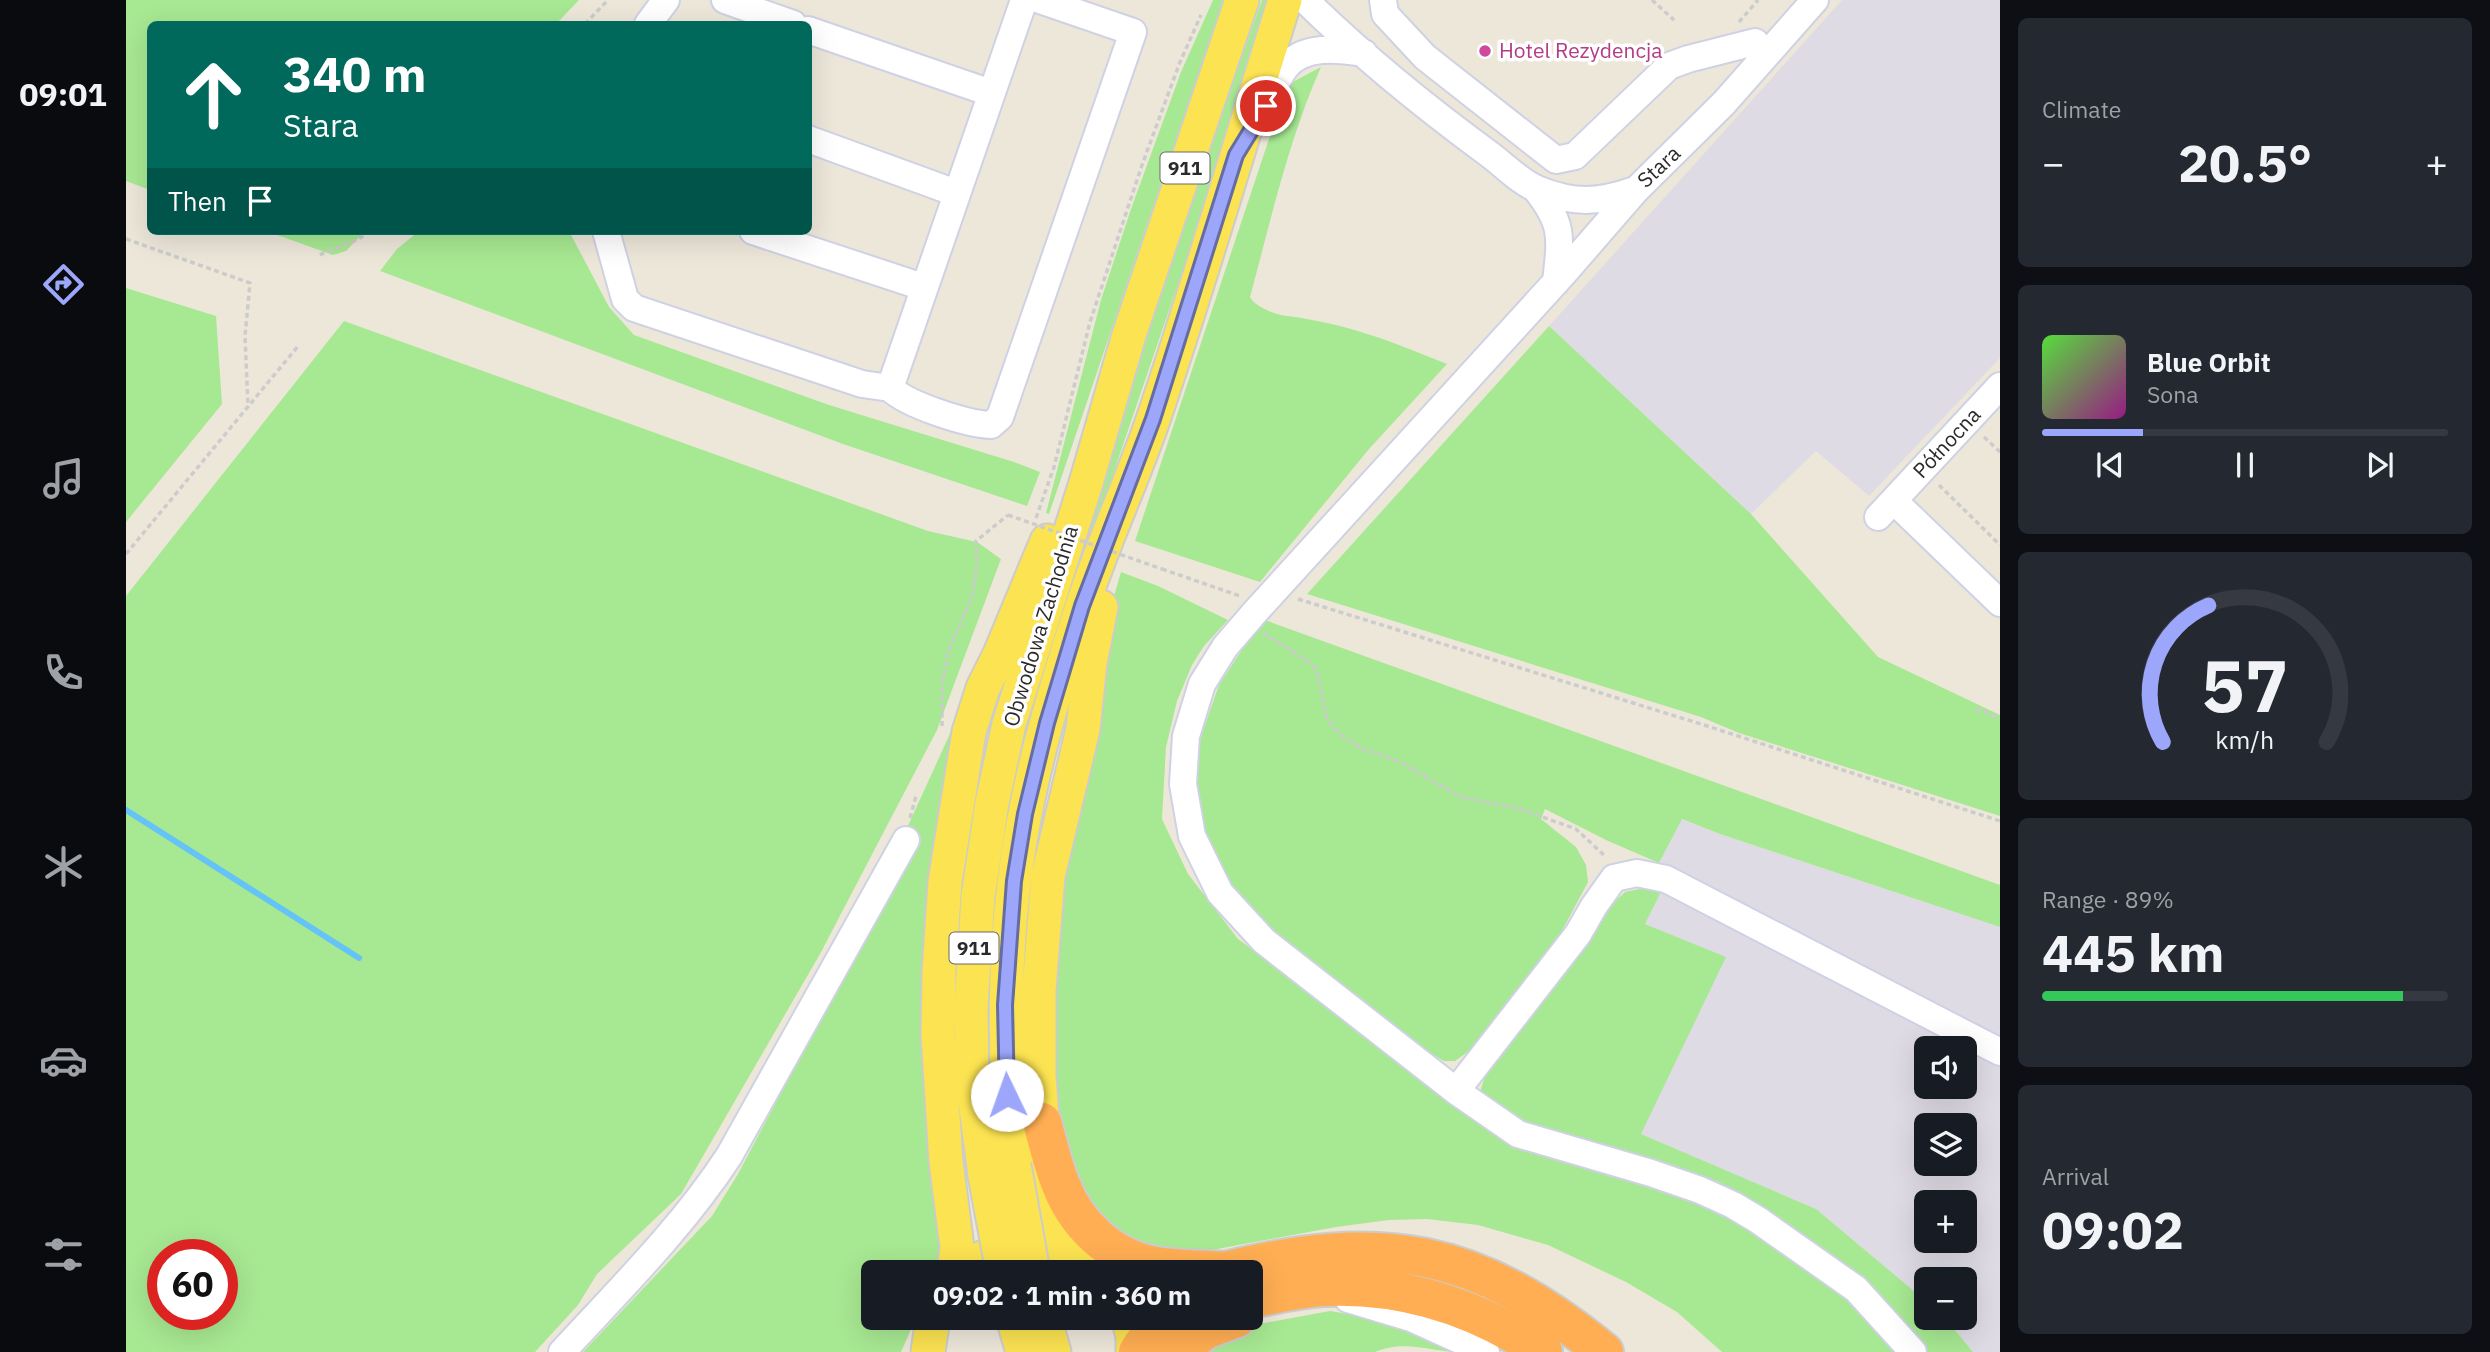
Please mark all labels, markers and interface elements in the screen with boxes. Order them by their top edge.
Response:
place label: Hotel Rezydencja [1499,36,1662,64]
text: 340 m [283,42,427,105]
marker: Hotel Rezydencja [1477,43,1493,59]
icon: ahead [168,49,259,140]
text: 09:01 [19,73,107,115]
pin [1236,76,1296,136]
icon: arrive [1247,87,1285,125]
text: Climate [2042,94,2121,124]
text: Stara [283,104,359,146]
text: 20.5° [2178,129,2312,196]
text: − [2042,138,2065,187]
text: + [2425,138,2448,187]
street label: Stara [1631,139,1686,193]
road number: 911 [1160,152,1210,184]
icon: arrive [241,182,279,220]
text: Then [168,184,227,218]
icon: directions [39,260,88,309]
text: Blue Orbit [2147,345,2271,379]
text: Sona [2147,379,2199,409]
street label: Północna [1906,401,1986,484]
icon: previous [2091,446,2129,484]
icon: pause [2226,446,2264,484]
icon: next [2361,446,2399,484]
icon: music [39,454,88,503]
street label: Obwodowa Zachodnia [996,522,1084,730]
text: 57 [2201,637,2289,732]
icon: phone [39,648,88,697]
text: km/h [2216,723,2274,756]
icon: climate [39,842,88,891]
text: Range · 89% [2042,884,2174,914]
text: 445 km [2042,919,2224,986]
road number: 911 [950,932,998,964]
icon: car [39,1036,88,1085]
map controls [1914,1036,1977,1330]
button: sound [1914,1036,1977,1099]
position arrow [970,1058,1044,1132]
button: layers [1914,1113,1977,1176]
text: Arrival [2042,1161,2109,1191]
button: + [1914,1190,1977,1253]
text: 09:02 [2042,1196,2184,1263]
icon: filters [39,1230,88,1279]
speed limit sign: 60 [147,1239,238,1330]
button: − [1914,1267,1977,1330]
text: 09:02 · 1 min · 360 m [933,1278,1191,1312]

